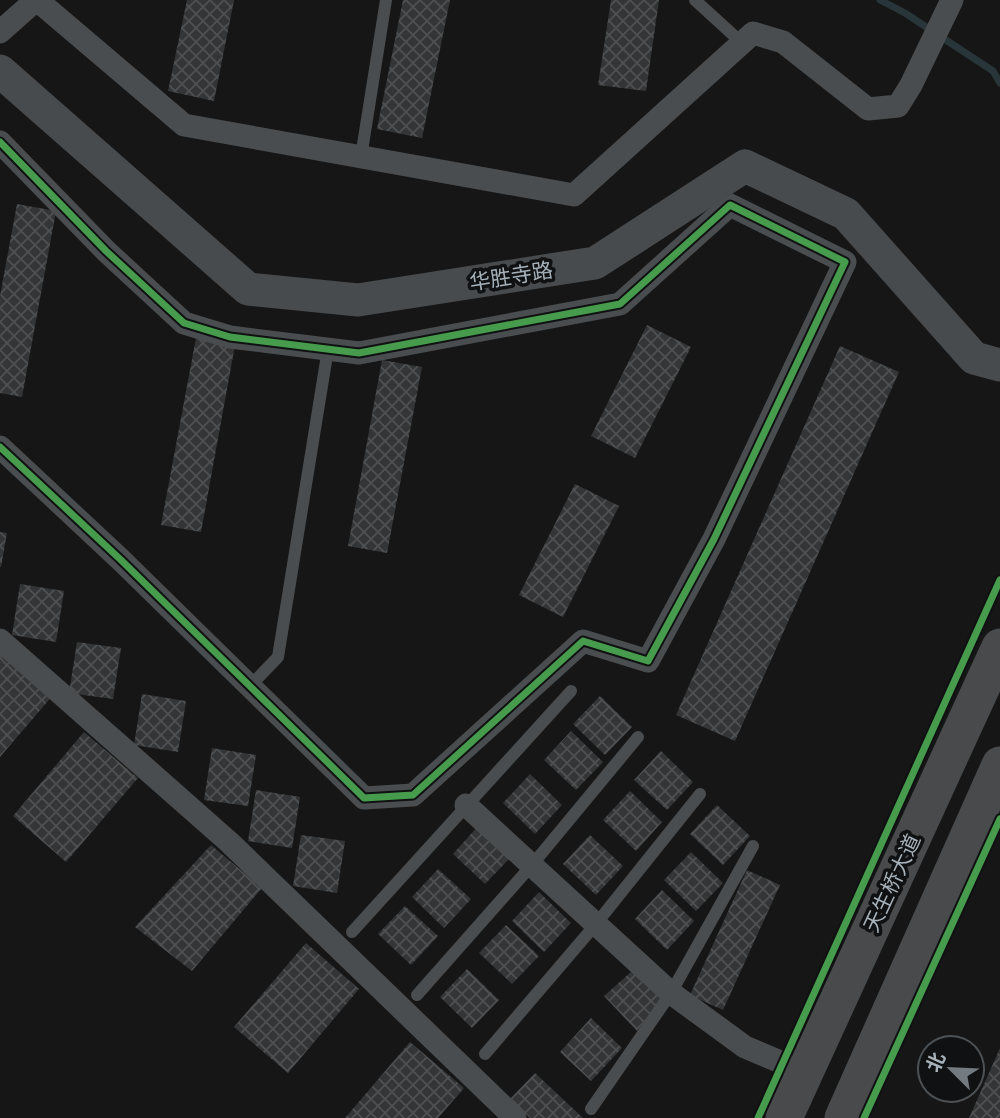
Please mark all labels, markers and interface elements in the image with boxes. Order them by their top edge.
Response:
street label: 华胜寺路 [468,257,554,295]
street label: 天生桥大道 [858,830,926,936]
north arrow [916,1034,986,1104]
text: 北 [922,1049,950,1076]

